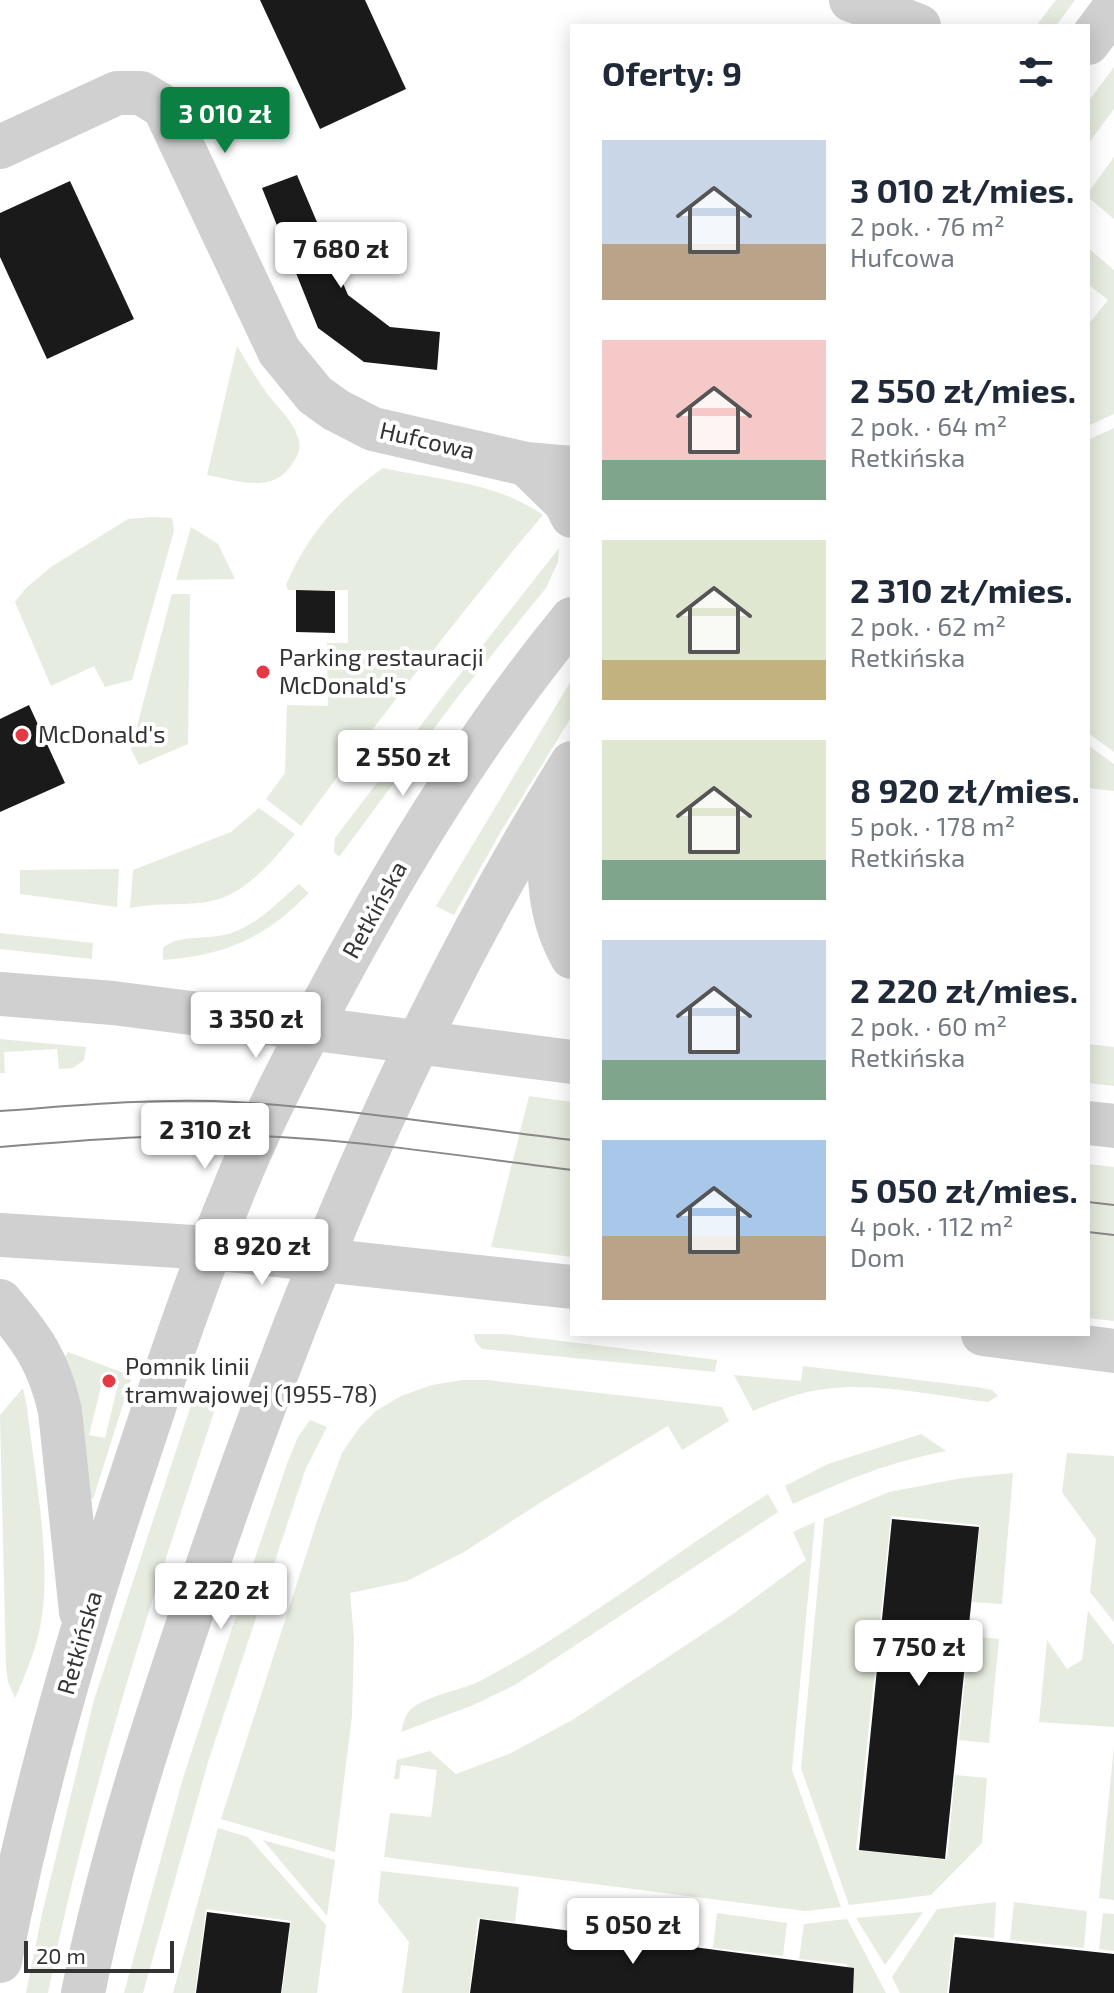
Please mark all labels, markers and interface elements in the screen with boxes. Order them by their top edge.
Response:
icon: filters [1014,50,1058,94]
text: Oferty: 9 [602,52,742,93]
pin: 3 010 zł [142,87,308,155]
text: 3 010 zł [178,97,272,128]
text: 3 010 zł/mies. [850,169,1074,210]
icon: home [666,172,762,268]
text: 2 pok. · 76 m² [850,210,1005,241]
pin: 7 680 zł [258,222,424,290]
text: 7 680 zł [293,232,389,263]
text: Hufcowa [850,241,955,272]
text: 2 550 zł/mies. [850,369,1076,410]
icon: home [666,372,762,468]
text: 2 pok. · 64 m² [850,410,1007,441]
street label: Hufcowa [377,415,478,465]
text: Retkińska [850,441,965,472]
text: 2 310 zł/mies. [850,569,1073,610]
icon: home [666,572,762,668]
text: 2 pok. · 62 m² [850,610,1006,641]
text: Retkińska [850,641,965,672]
place label: Parking restauracji McDonald's [279,642,484,699]
marker: Parking restauracji McDonald's [254,663,272,681]
place label: McDonald's [38,719,166,748]
marker: McDonald's [13,726,31,744]
pin: 2 550 zł [320,730,486,798]
text: 2 550 zł [356,740,450,771]
text: 8 920 zł/mies. [850,769,1080,810]
icon: home [666,772,762,868]
text: 5 pok. · 178 m² [850,810,1015,841]
text: Retkińska [850,841,965,872]
street label: Retkińska [335,856,412,963]
text: 2 220 zł/mies. [850,969,1078,1010]
icon: home [666,972,762,1068]
pin: 3 350 zł [173,992,339,1060]
text: 3 350 zł [209,1002,303,1033]
text: 2 pok. · 60 m² [850,1010,1007,1041]
text: Retkińska [850,1041,965,1072]
pin: 2 310 zł [122,1103,288,1171]
text: 2 310 zł [159,1113,251,1144]
text: 5 050 zł/mies. [850,1169,1078,1210]
icon: home [666,1172,762,1268]
text: 4 pok. · 112 m² [850,1210,1013,1241]
pin: 8 920 zł [179,1219,345,1287]
text: 8 920 zł [213,1229,311,1260]
text: Dom [850,1241,905,1272]
place label: Pomnik linii tramwajowej (1955-78) [125,1351,377,1408]
marker: Pomnik linii tramwajowej (1955-78) [100,1372,118,1390]
pin: 2 220 zł [138,1563,304,1631]
text: 2 220 zł [173,1573,269,1604]
street label: Retkińska [50,1587,107,1698]
pin: 7 750 zł [836,1620,1002,1688]
text: 7 750 zł [873,1630,965,1661]
pin: 5 050 zł [550,1898,716,1966]
text: 5 050 zł [585,1908,681,1939]
scale bar [24,1937,174,1973]
text: 20 m [36,1942,86,1968]

